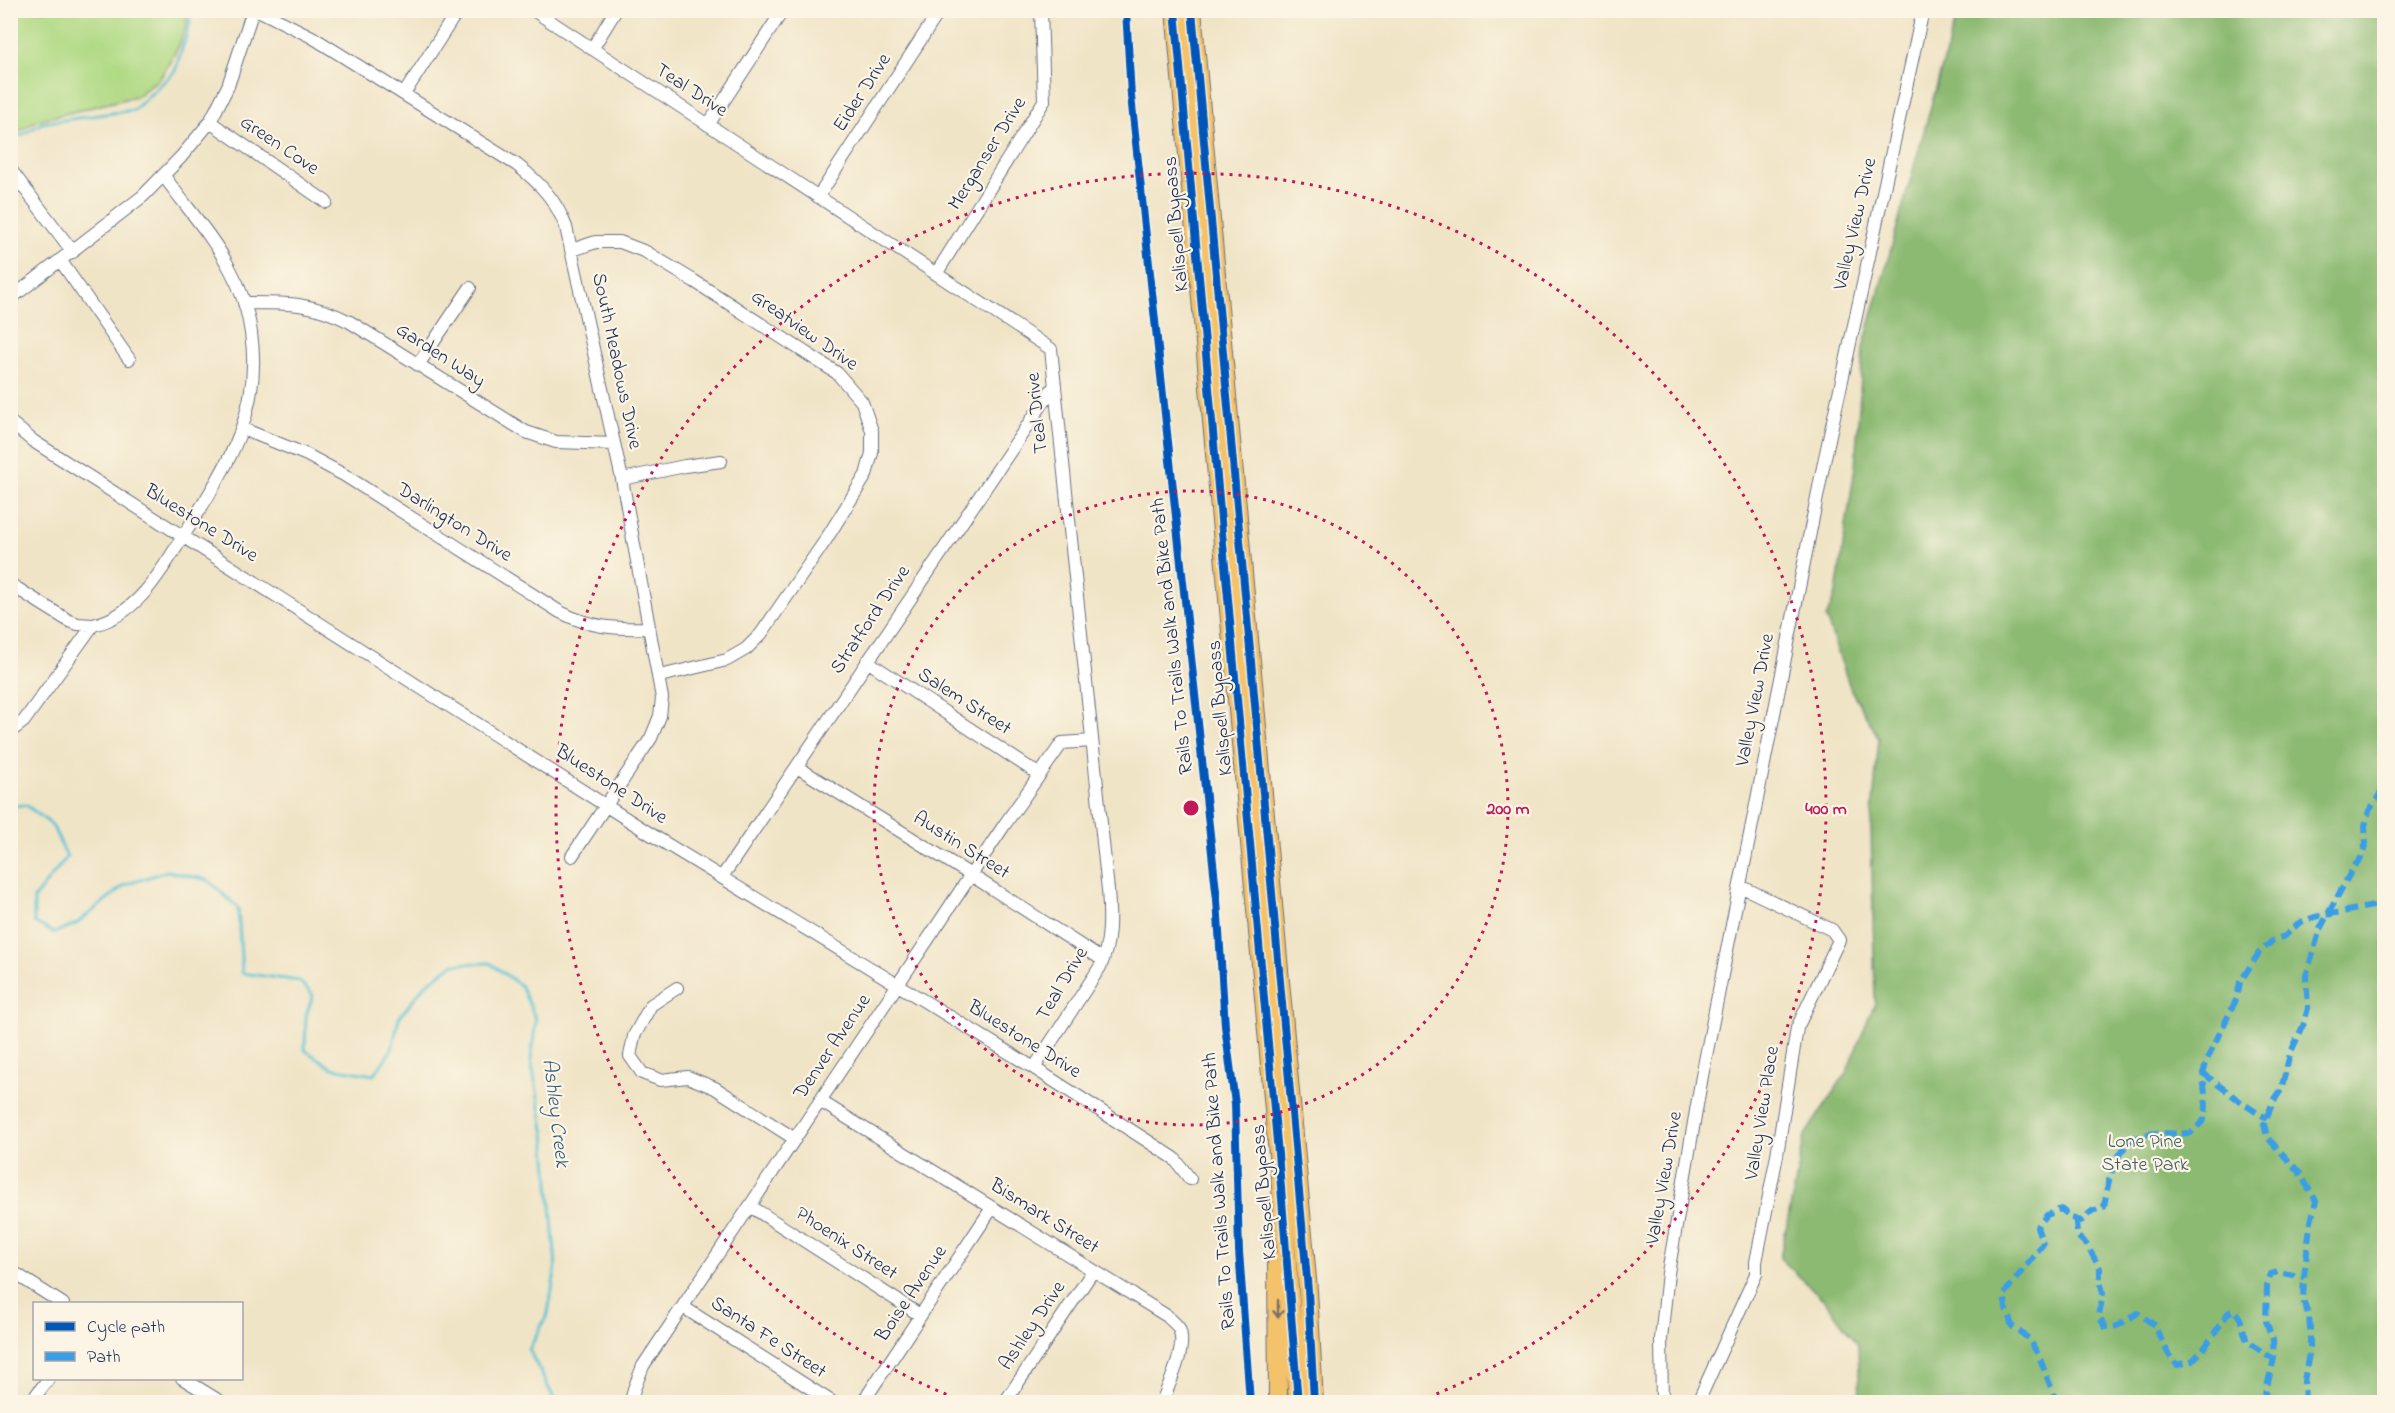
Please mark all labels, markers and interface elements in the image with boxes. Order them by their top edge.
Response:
street label: Eider Drive [827,48,899,138]
street label: Teal Drive [649,57,733,125]
street label: Merganser Drive [942,92,1035,217]
street label: Green Cove [234,109,325,183]
street label: Kalispell Bypass [1157,155,1197,293]
street label: Valley View Drive [1826,155,1885,294]
street label: South Meadows Drive [583,270,649,452]
street label: Greatview Drive [744,283,864,379]
street label: Garden Way [389,316,491,396]
street label: Teal Drive [1019,371,1057,455]
street label: Darlington Drive [389,475,517,571]
street label: Bluestone Drive [138,477,263,570]
street label: Rails To Trails Walk and Bike Path [1144,496,1202,776]
street label: Stratford Drive [824,560,918,680]
street label: Valley View Drive [1729,631,1783,770]
street label: Kalispell Bypass [1201,639,1241,777]
street label: Salem Street [911,661,1017,743]
street label: Bluestone Drive [548,737,673,832]
text: 200 m [1486,797,1530,823]
text: 400 m [1805,797,1847,823]
centre of rings [1181,798,1201,818]
street label: Austin Street [907,805,1015,887]
street label: Teal Drive [1030,942,1096,1026]
street label: Denver Avenue [786,988,879,1106]
street label: Bluestone Drive [961,993,1086,1086]
street label: Valley View Place [1738,1044,1788,1183]
street label: Rails To Trails Walk and Bike Path [1196,1051,1244,1331]
water label: Ashley Creek [533,1057,577,1170]
street label: Valley View Drive [1639,1109,1691,1248]
street label: Kalispell Bypass [1245,1123,1285,1261]
park label: Lone Pine State Park [2101,1128,2189,1180]
street label: Bismark Street [983,1171,1104,1262]
street label: Phoenix Street [789,1200,903,1288]
street label: Boise Avenue [868,1240,955,1349]
street label: Ashley Drive [992,1275,1074,1376]
street label: Santa Fe Street [704,1290,832,1387]
one-way arrow [1272,1298,1283,1318]
legend [33,1302,243,1380]
text: Cycle path [87,1315,165,1341]
text: Path [87,1345,121,1371]

